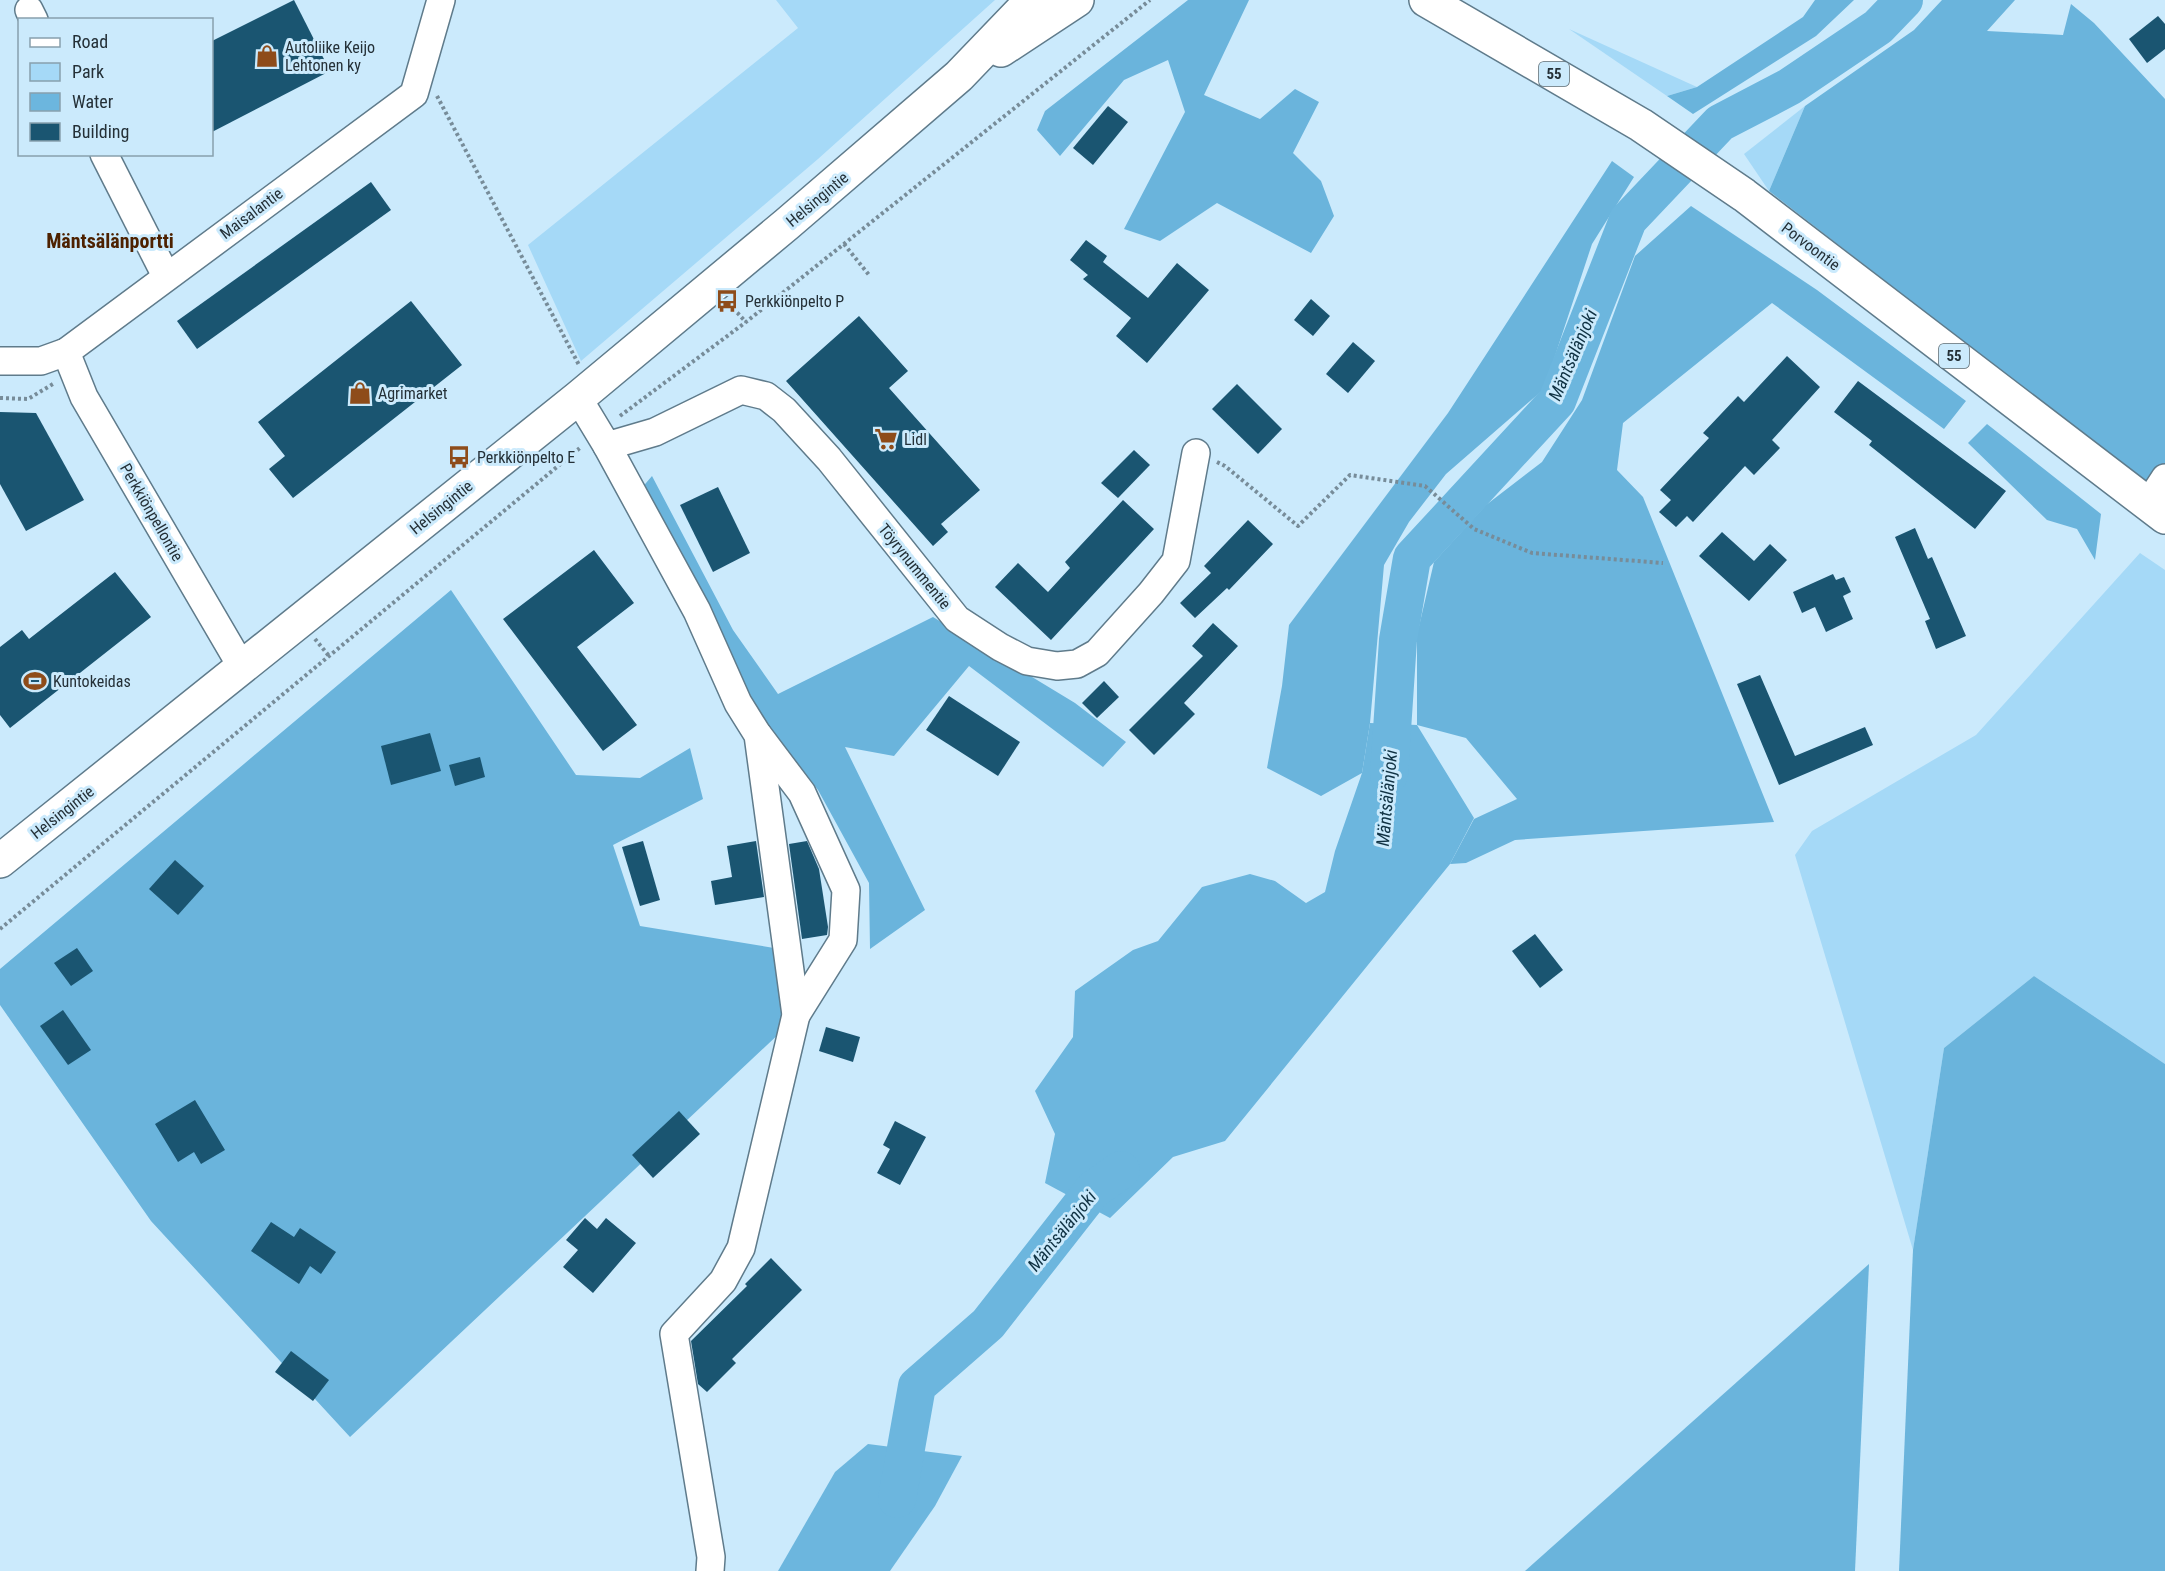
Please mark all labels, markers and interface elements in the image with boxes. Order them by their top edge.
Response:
legend [18,18,213,156]
text: Road [72,31,108,52]
place label: Autoliike Keijo Lehtonen ky [285,38,375,75]
shop icon: Autoliike Keijo Lehtonen ky [254,43,280,69]
text: Park [72,61,104,82]
road number: 55 [1539,62,1569,86]
text: Water [72,91,114,112]
text: Building [72,121,129,142]
street label: Helsingintie [782,168,852,231]
street label: Maisalantie [216,184,286,243]
street label: Porvoontie [1778,218,1844,275]
district label: Mäntsälänportti [46,229,174,253]
bus stop icon: Perkkiönpelto P [714,288,740,314]
place label: Perkkiönpelto P [745,292,844,311]
water label: Mäntsälänjoki [1544,305,1602,404]
road number: 55 [1939,344,1969,368]
shop icon: Agrimarket [347,380,373,406]
place label: Agrimarket [378,384,448,403]
supermarket icon: Lidl [873,426,899,452]
place label: Lidl [904,430,927,449]
bus stop icon: Perkkiönpelto E [446,444,472,470]
place label: Perkkiönpelto E [477,448,575,467]
street label: Perkkiönpellontie [116,460,187,564]
street label: Helsingintie [406,476,476,538]
street label: Töyrynummentie [874,520,955,613]
sports icon: Kuntokeidas [22,668,48,694]
place label: Kuntokeidas [53,672,131,691]
water label: Mäntsälänjoki [1372,748,1401,847]
street label: Helsingintie [27,782,98,843]
water label: Mäntsälänjoki [1023,1186,1101,1275]

